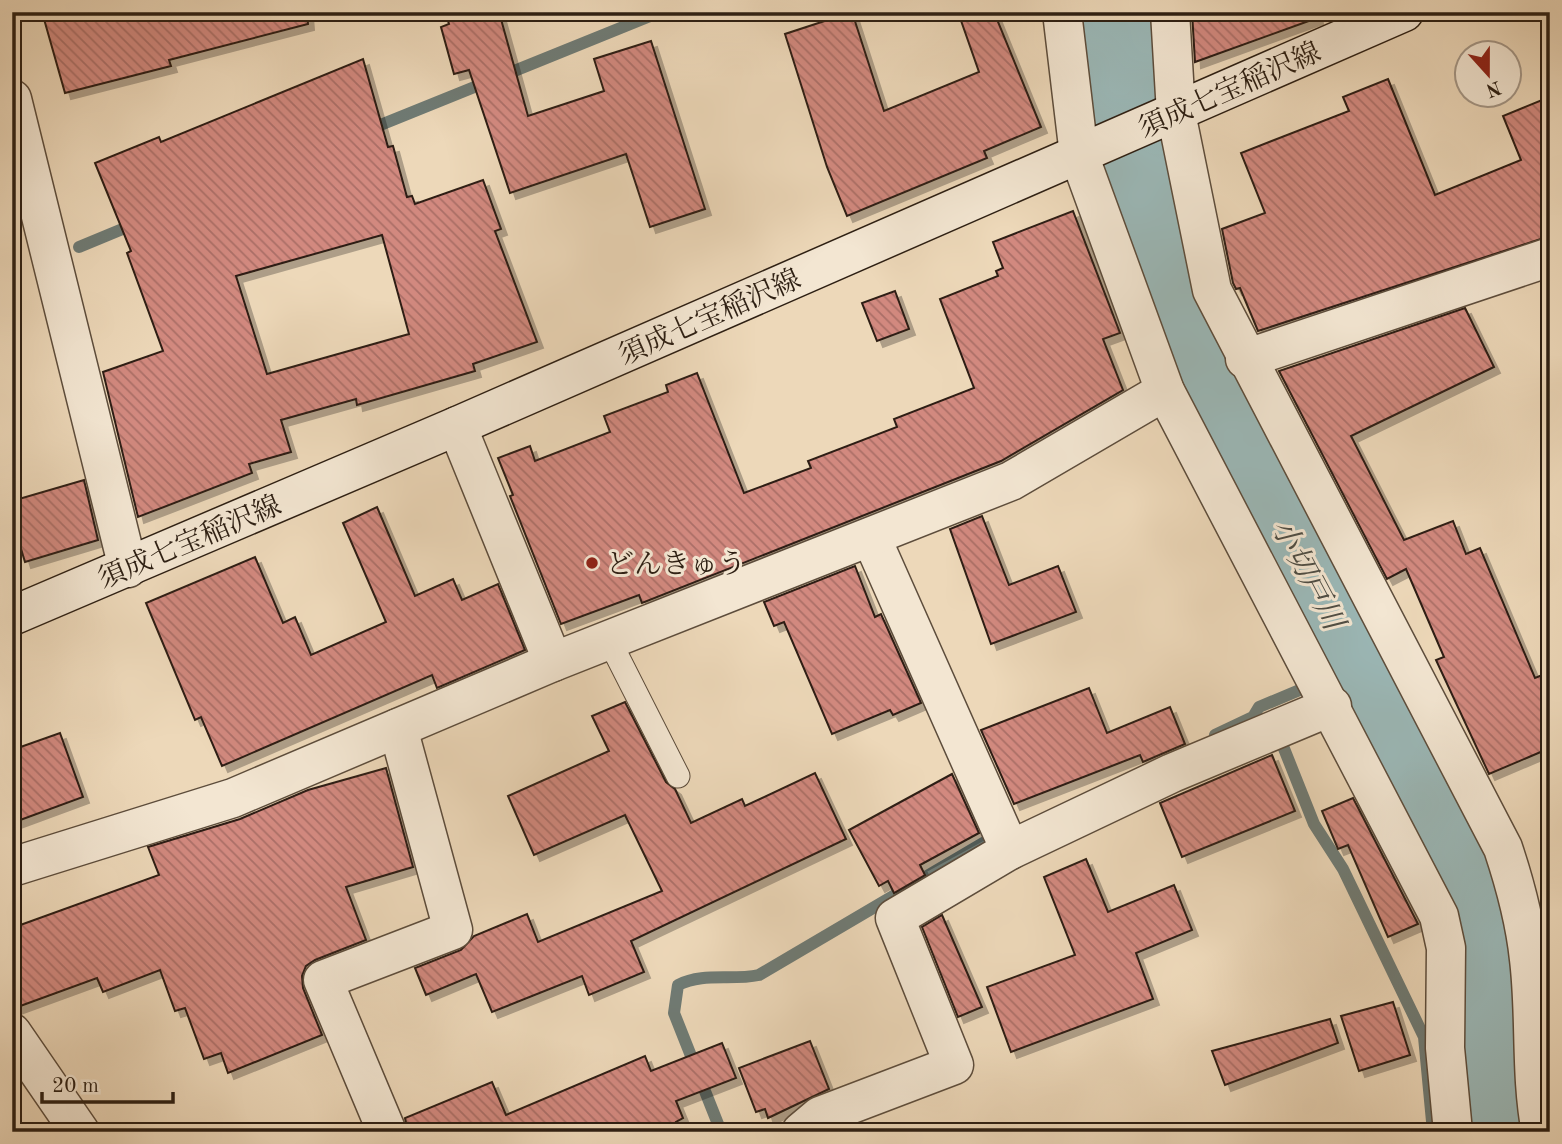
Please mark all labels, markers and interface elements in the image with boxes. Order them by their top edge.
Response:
street label: 須成七宝稲沢線 [1134,36,1325,144]
north arrow [1454,38,1524,108]
text: N [1483,76,1503,99]
street label: 須成七宝稲沢線 [614,263,805,371]
street label: 須成七宝稲沢線 [93,490,286,595]
water label: 小切戸川 [1265,514,1351,638]
place label: どんきゅう [606,550,746,580]
marker: どんきゅう [584,555,600,571]
scale bar [42,1060,173,1104]
text: 20 m [52,1076,99,1097]

